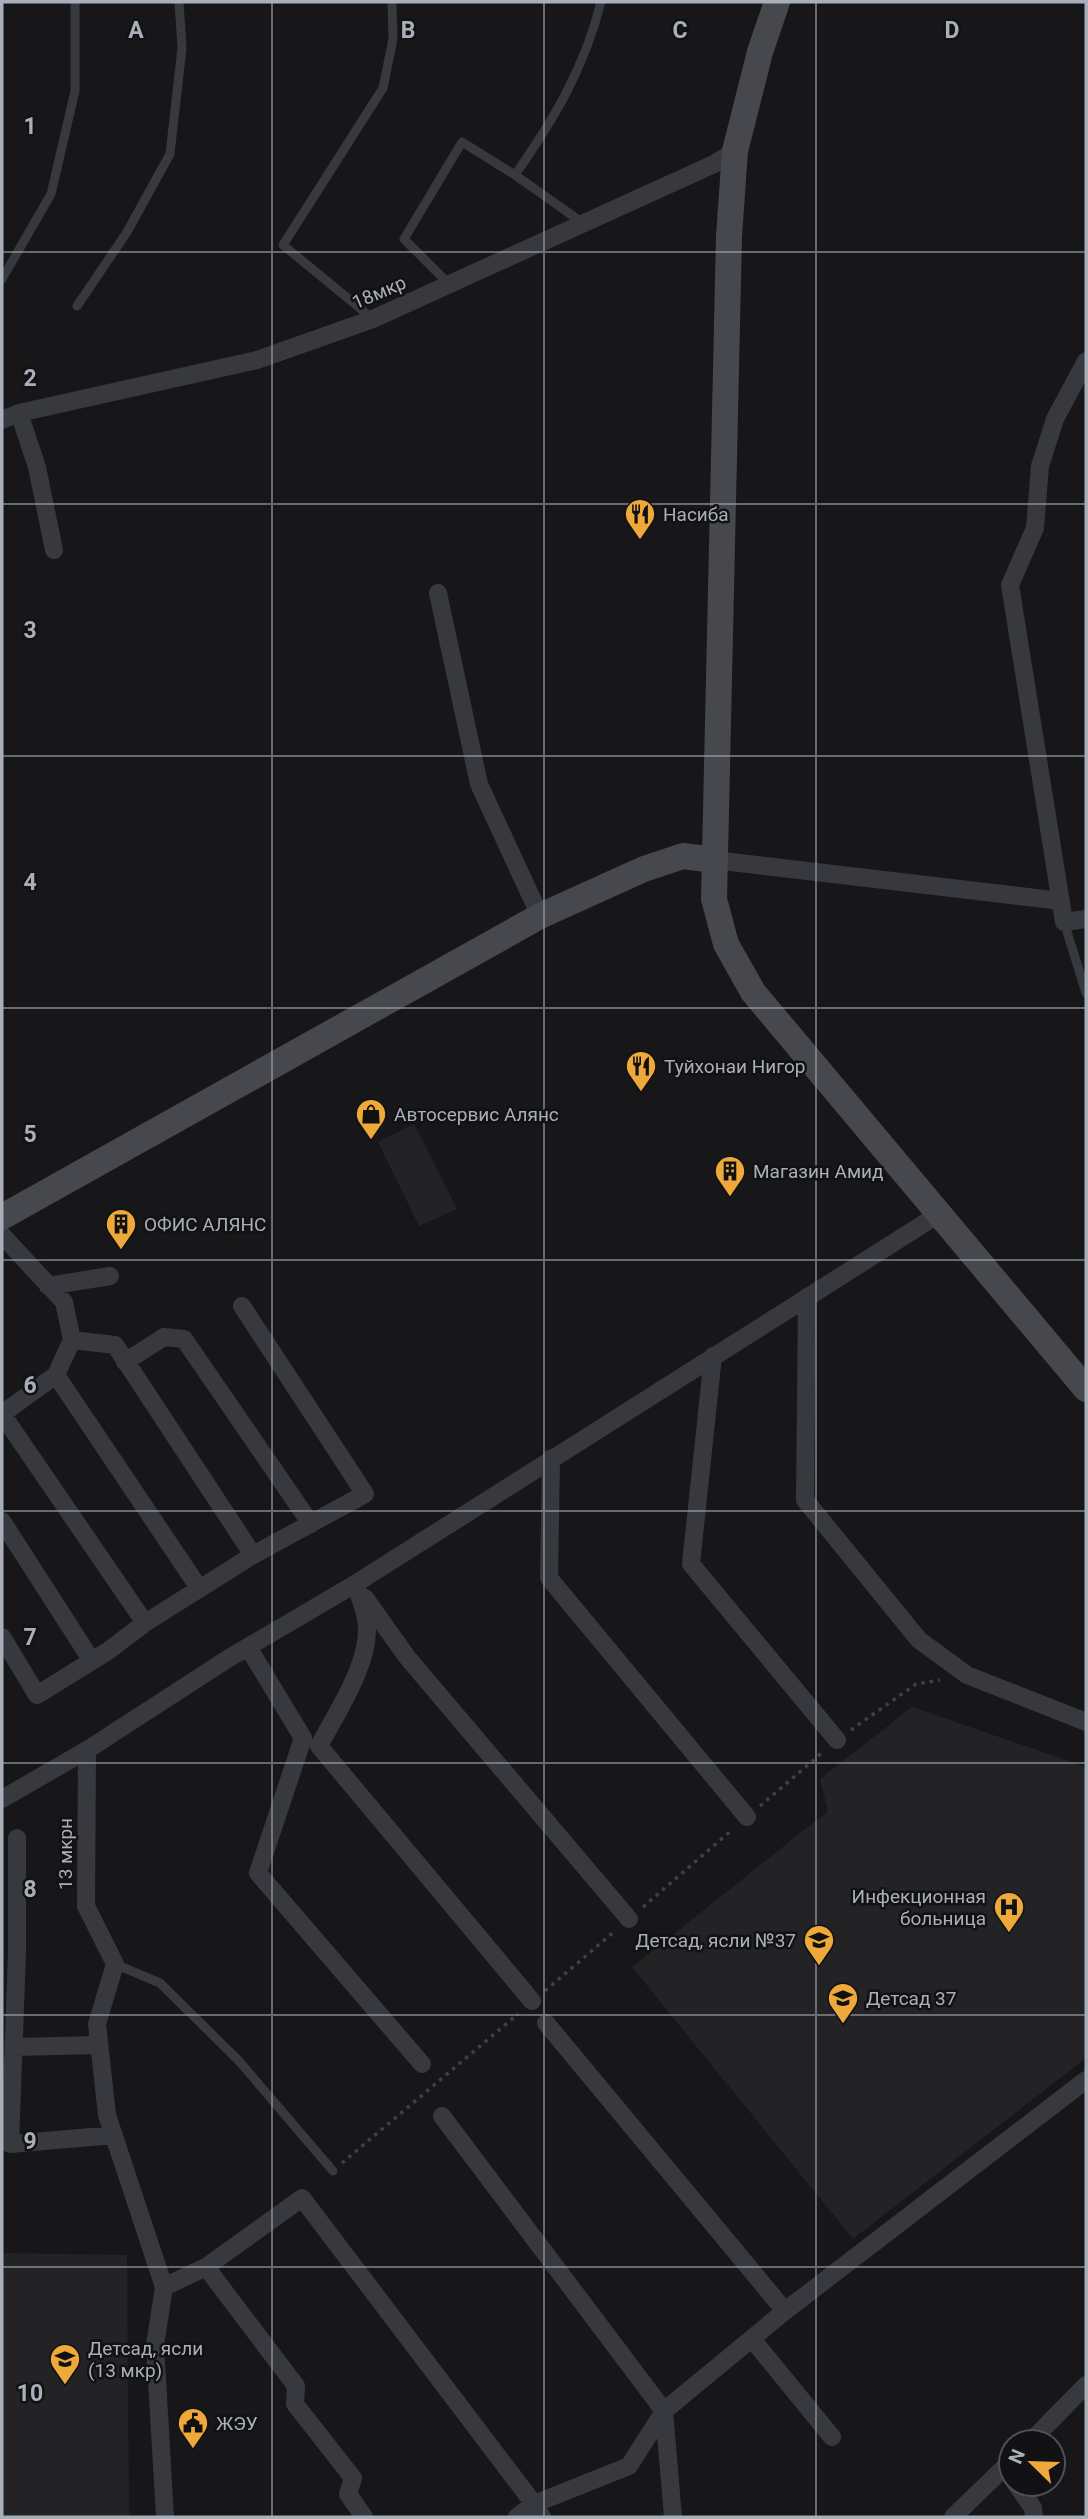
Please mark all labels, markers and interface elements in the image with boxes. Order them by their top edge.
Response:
text: A [128,17,144,44]
text: B [401,17,415,44]
text: C [672,17,688,44]
text: D [945,17,959,44]
text: 1 [23,113,37,140]
street label: 18мкр [349,271,410,314]
text: 2 [23,365,37,392]
restaurant icon: Насиба [623,497,657,541]
place label: Насиба [663,503,729,526]
text: 3 [23,617,37,644]
text: 4 [23,869,37,896]
restaurant icon: Туйхонаи Нигор [624,1049,658,1093]
place label: Туйхонаи Нигор [664,1055,806,1078]
shop icon: Автосервис Алянс [354,1097,388,1141]
place label: Автосервис Алянс [394,1103,559,1126]
text: 5 [23,1121,37,1148]
building icon: Магазин Амид [713,1154,747,1198]
place label: Магазин Амид [753,1160,883,1183]
building icon: ОФИС АЛЯНС [104,1207,138,1251]
place label: ОФИС АЛЯНС [144,1213,266,1236]
text: 6 [23,1372,37,1399]
text: 7 [23,1624,37,1651]
street label: 13 мкрн [54,1818,77,1890]
text: 8 [23,1876,37,1903]
place label: Инфекционная больница [852,1885,986,1930]
hospital icon: Инфекционная больница [992,1890,1026,1934]
school or university icon: Детсад, ясли №37 [802,1923,836,1967]
place label: Детсад, ясли №37 [635,1929,796,1952]
school or university icon: Детсад 37 [826,1981,860,2025]
place label: Детсад 37 [866,1987,956,2010]
text: 9 [23,2128,37,2155]
place label: Детсад, ясли (13 мкр) [88,2337,203,2382]
school or university icon: Детсад, ясли (13 мкр) [48,2342,82,2386]
text: 10 [17,2380,43,2407]
public building icon: ЖЭУ [176,2406,210,2450]
place label: ЖЭУ [216,2412,258,2435]
north arrow [997,2428,1067,2498]
text: N [1004,2446,1030,2467]

